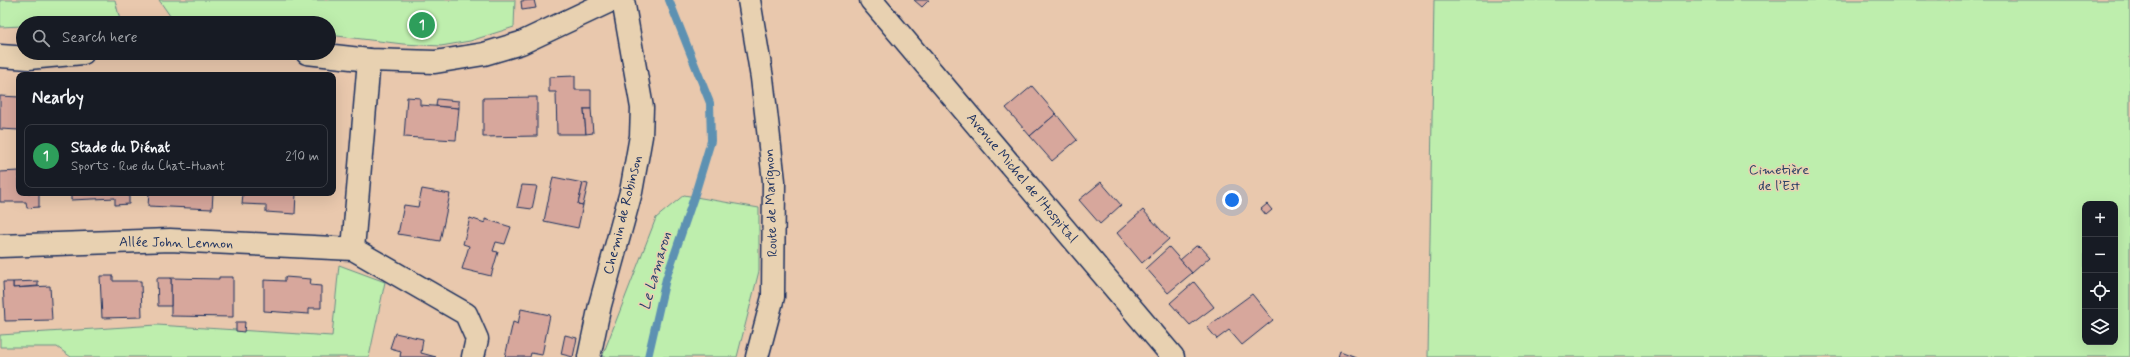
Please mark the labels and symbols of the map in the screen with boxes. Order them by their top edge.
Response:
pin: 1 [409,10,435,40]
street label: Avenue Michel de l'Hospital [962,109,1082,247]
street label: Route de Marignon [760,148,783,258]
street label: Chemin de Robinson [599,153,647,277]
park label: Cimetière de l’Est [1749,161,1809,195]
your location [1222,190,1242,210]
water label: Le Lamaron [635,229,677,312]
street label: Allée John Lennon [119,233,233,253]

